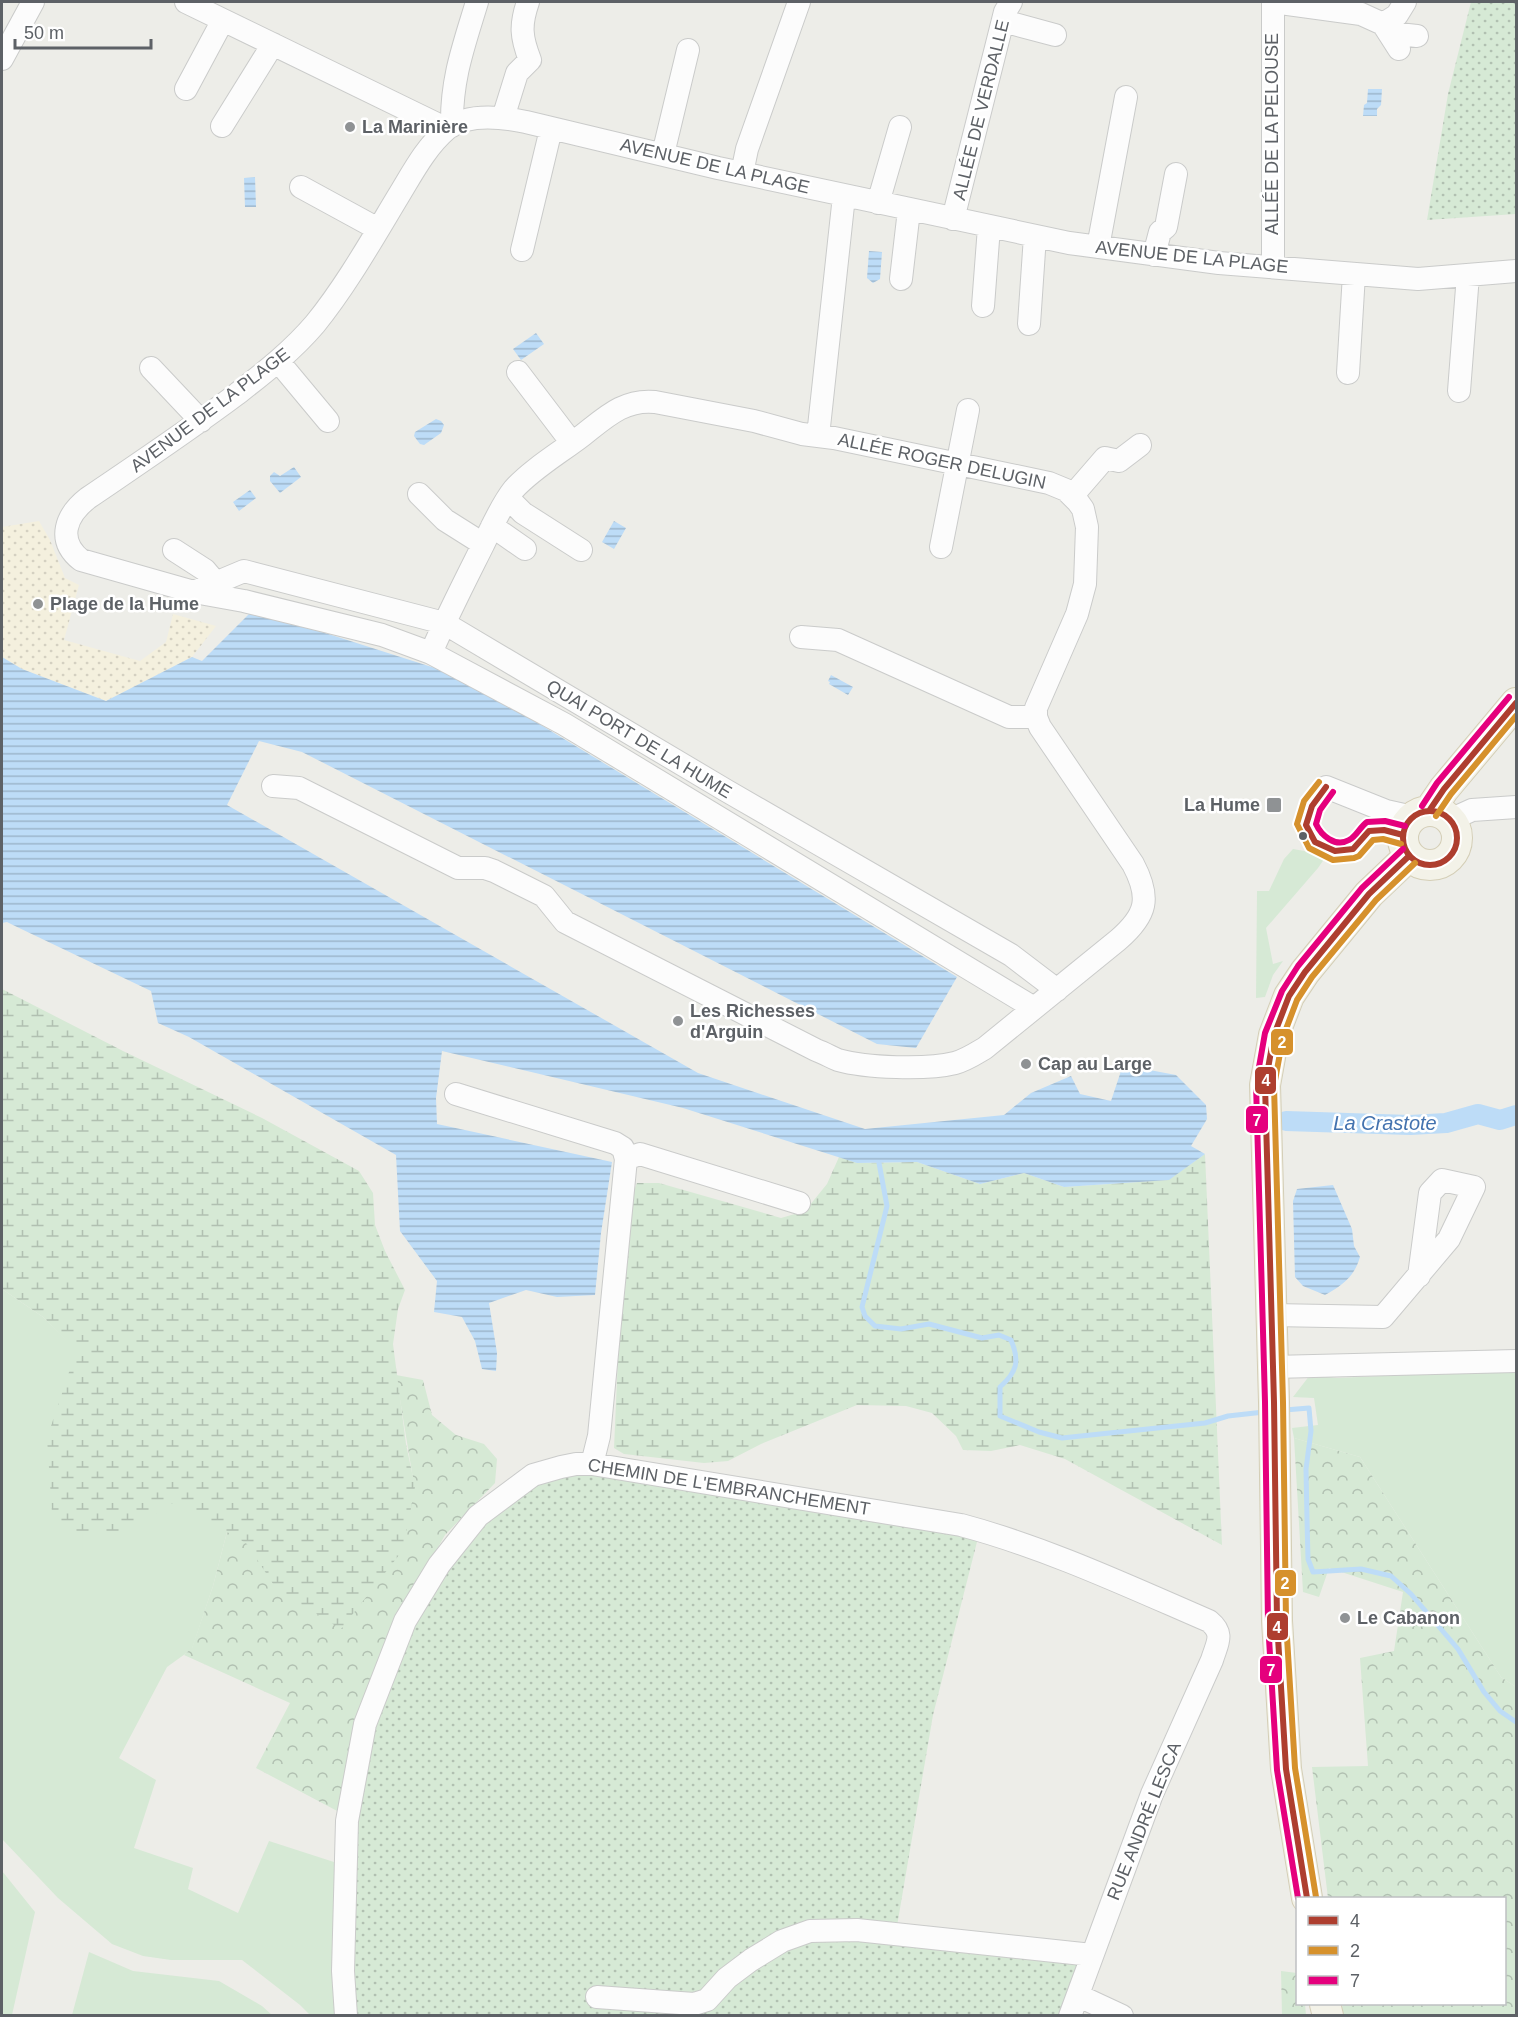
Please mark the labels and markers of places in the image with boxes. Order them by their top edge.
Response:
place label: La Marinière [362,117,468,137]
marker: La Marinière [343,120,357,134]
place label: Plage de la Hume [50,594,199,614]
marker: Plage de la Hume [31,597,45,611]
place label: La Hume [1184,795,1260,815]
marker: La Hume [1265,796,1283,814]
unlabelled marker [1297,830,1309,842]
place label: Les Richesses d'Arguin [690,1001,815,1042]
marker: Les Richesses d'Arguin [671,1014,685,1028]
place label: Cap au Large [1038,1054,1152,1074]
marker: Cap au Large [1019,1057,1033,1071]
place label: Le Cabanon [1357,1608,1460,1628]
marker: Le Cabanon [1338,1611,1352,1625]

